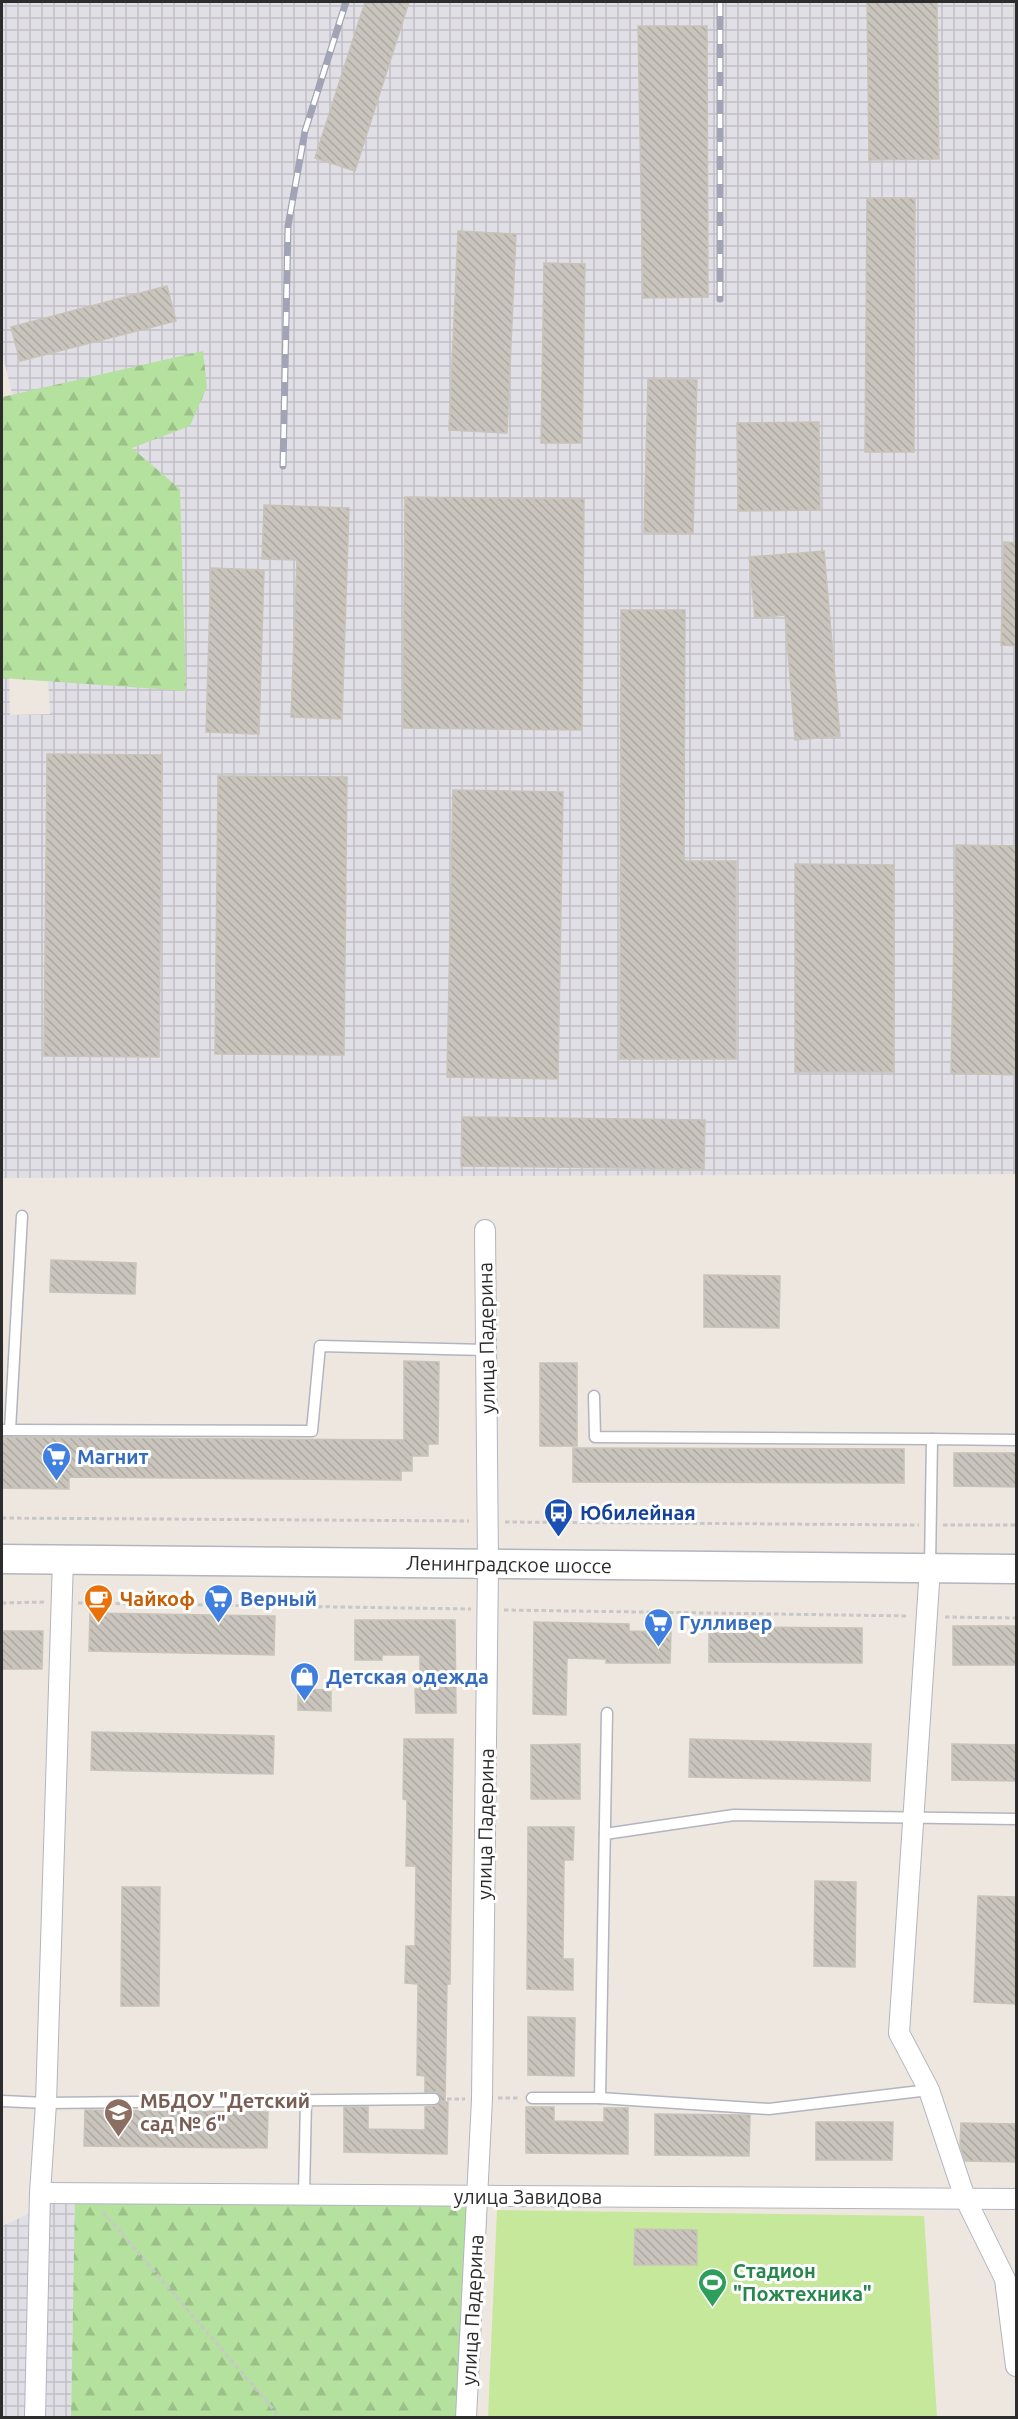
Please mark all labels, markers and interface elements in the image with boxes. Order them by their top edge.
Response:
street label: улица Падерина [473,1262,499,1414]
supermarket icon: Магнит [40,1440,72,1482]
place label: Магнит [77,1445,149,1468]
bus stop icon: Юбилейная [543,1496,575,1538]
place label: Юбилейная [580,1501,696,1524]
street label: Ленинградское шоссе [406,1551,612,1577]
cafe icon: Чайкоф [83,1582,115,1624]
supermarket icon: Верный [203,1582,235,1624]
place label: Чайкоф [120,1587,195,1610]
place label: Верный [240,1587,317,1610]
supermarket icon: Гулливер [642,1606,674,1648]
place label: Гулливер [679,1611,773,1634]
shop icon: Детская одежда [289,1660,321,1702]
place label: Детская одежда [326,1665,489,1688]
street label: улица Падерина [472,1748,498,1900]
place label: МБДОУ "Детский сад № 6" [140,2089,310,2135]
school or university icon: МБДОУ "Детский сад № 6" [103,2096,135,2138]
street label: улица Завидова [454,2185,602,2208]
street label: улица Падерина [457,2234,487,2386]
place label: Стадион "Пожтехника" [733,2259,872,2305]
sports icon: Стадион "Пожтехника" [696,2266,728,2308]

